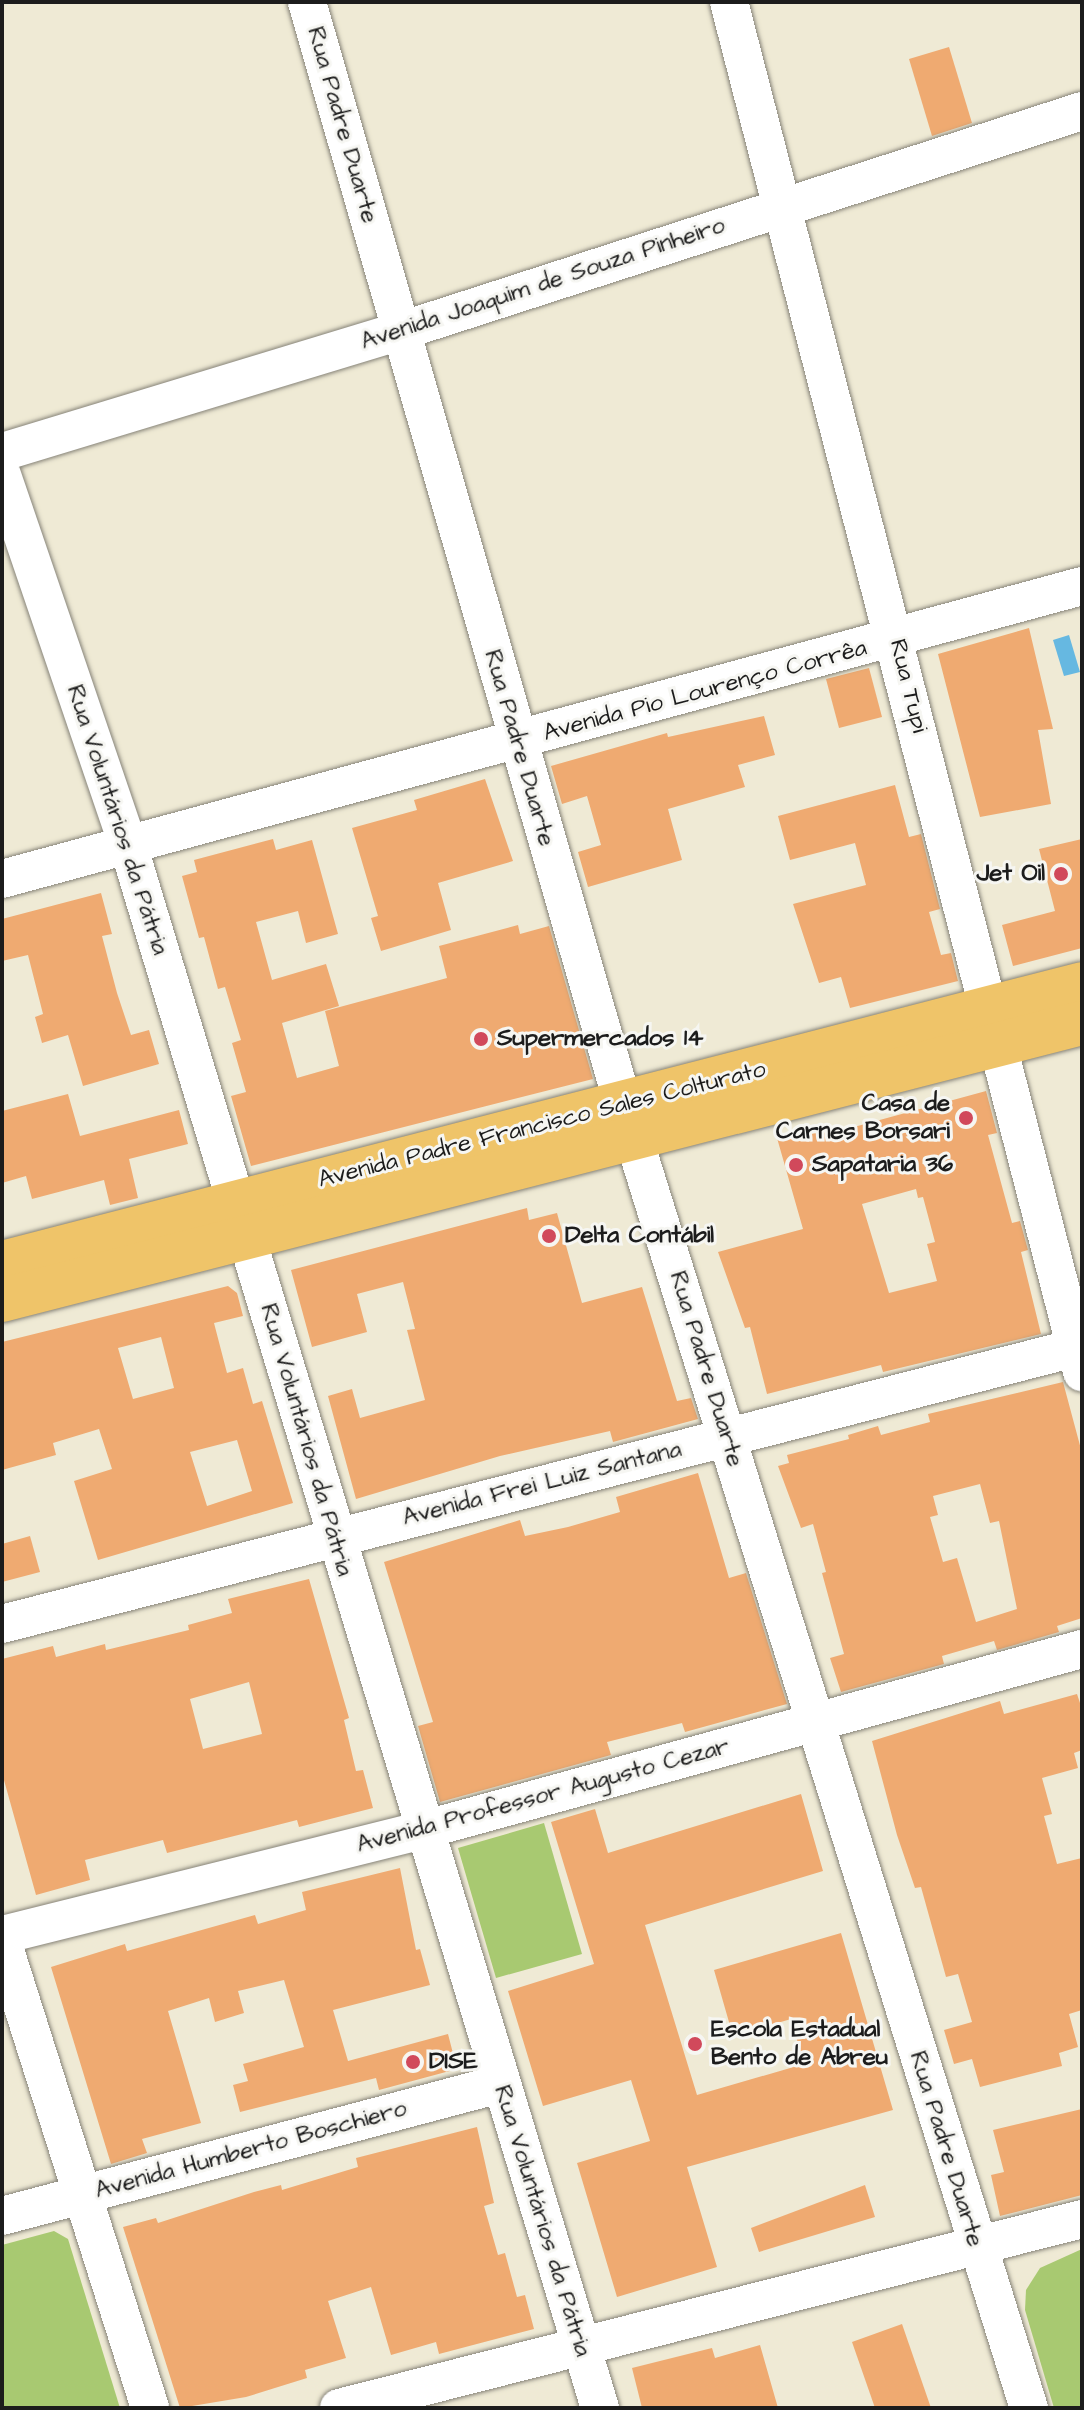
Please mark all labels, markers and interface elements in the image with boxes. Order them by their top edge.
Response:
street label: Rua Padre Duarte [300,24,384,226]
street label: Avenida Joaquim de Souza Pinheiro [357,211,729,357]
street label: Avenida Pio Lourenço Corrêa [540,634,870,748]
street label: Rua Tupi [883,636,933,736]
street label: Rua Padre Duarte [477,647,561,849]
street label: Rua Voluntários da Pátria [60,681,174,959]
place label: Jet Oil [977,860,1045,888]
marker: Jet Oil [1052,865,1070,883]
place label: Supermercados 14 [497,1025,703,1053]
marker: Supermercados 14 [472,1030,490,1048]
street label: Avenida Padre Francisco Sales Colturato [315,1055,769,1195]
place label: Casa de Carnes Borsari [776,1090,950,1146]
marker: Casa de Carnes Borsari [957,1109,975,1127]
place label: Sapataria 36 [812,1151,953,1179]
marker: Sapataria 36 [787,1156,805,1174]
place label: Delta Contábil [565,1222,714,1250]
marker: Delta Contábil [540,1227,558,1245]
street label: Rua Padre Duarte [663,1268,749,1470]
street label: Rua Voluntários da Pátria [253,1300,359,1580]
street label: Avenida Frei Luiz Santana [400,1435,684,1533]
street label: Avenida Professor Augusto Cezar [354,1732,732,1860]
place label: Escola Estadual Bento de Abreu [711,2016,888,2072]
marker: Escola Estadual Bento de Abreu [686,2035,704,2053]
place label: DISE [429,2048,478,2076]
street label: Rua Padre Duarte [903,2048,989,2250]
marker: DISE [404,2053,422,2071]
street label: Rua Voluntários da Pátria [487,2082,597,2360]
street label: Avenida Humberto Boschiero [92,2094,410,2206]

